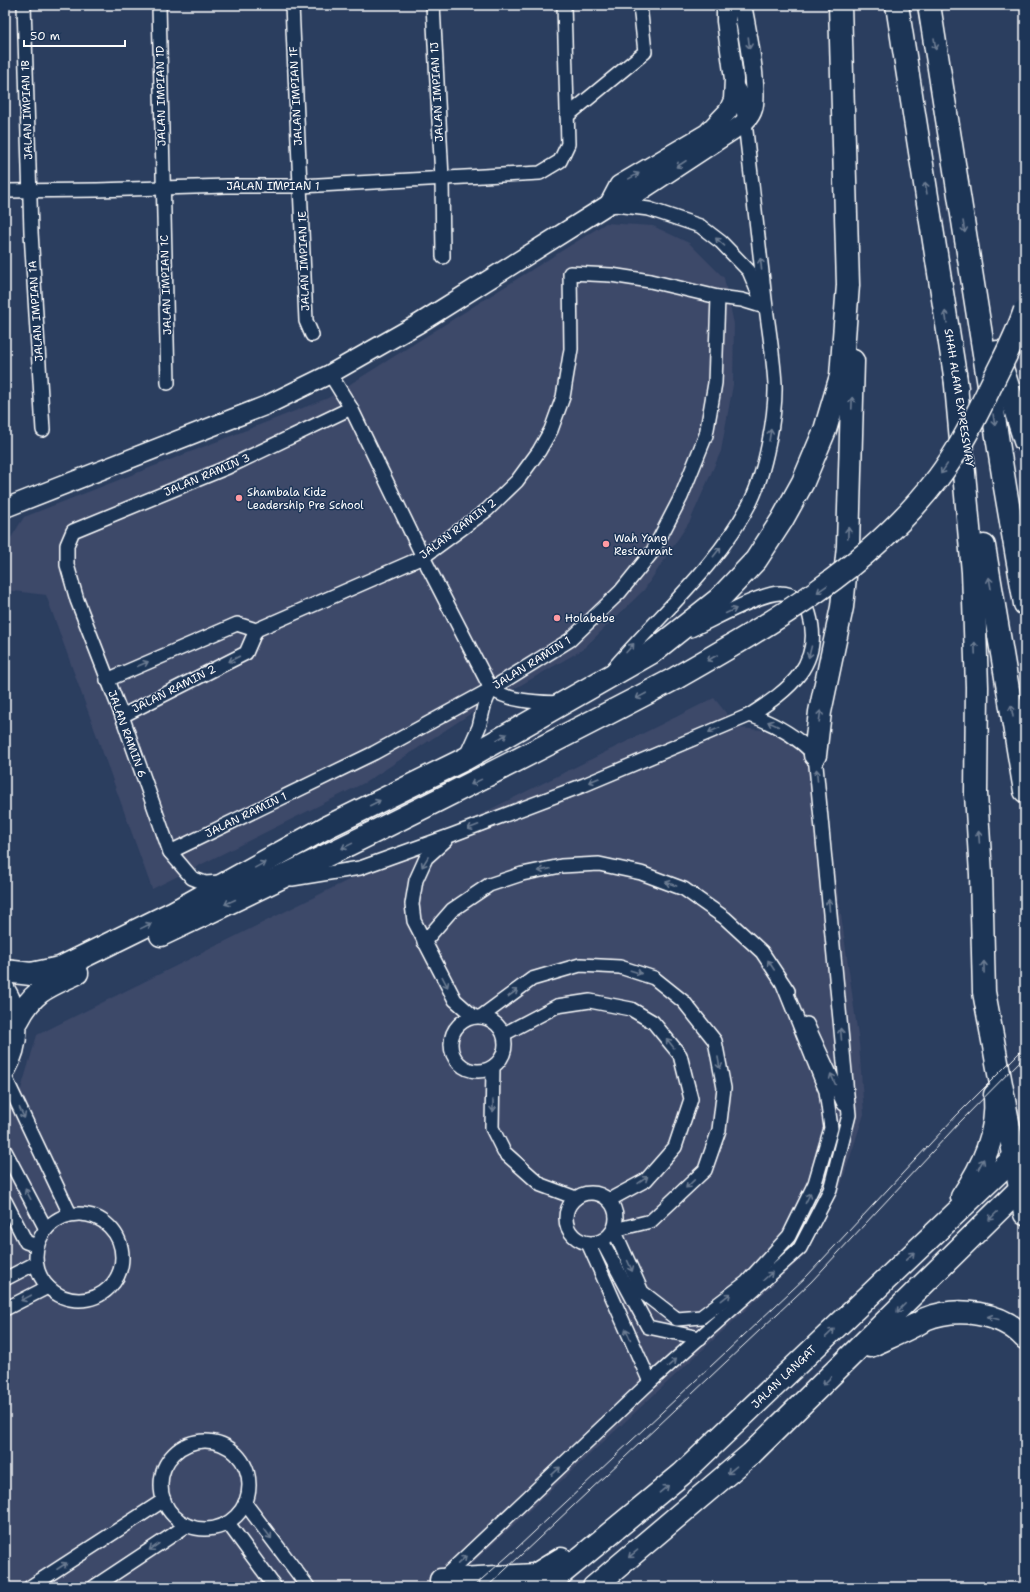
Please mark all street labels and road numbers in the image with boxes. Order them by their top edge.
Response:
street label: JALAN IMPIAN 1J [427,41,447,142]
street label: JALAN IMPIAN 1D [153,46,169,146]
street label: JALAN IMPIAN 1F [286,46,306,146]
street label: JALAN IMPIAN 1B [18,59,36,160]
street label: JALAN IMPIAN 1 [226,179,320,194]
street label: JALAN IMPIAN 1E [295,211,313,311]
street label: JALAN IMPIAN 1C [157,234,175,335]
street label: JALAN IMPIAN 1A [25,260,47,362]
street label: SHAH ALAM EXPRESSWAY [941,327,977,469]
street label: JALAN RAMIN 3 [162,450,252,500]
street label: JALAN RAMIN 2 [417,495,499,563]
street label: JALAN RAMIN 1 [490,633,574,693]
street label: JALAN RAMIN 2 [130,661,218,717]
street label: JALAN RAMIN 6 [104,688,150,780]
street label: JALAN RAMIN 1 [203,789,289,841]
street label: JALAN LANGAT [748,1342,820,1412]

